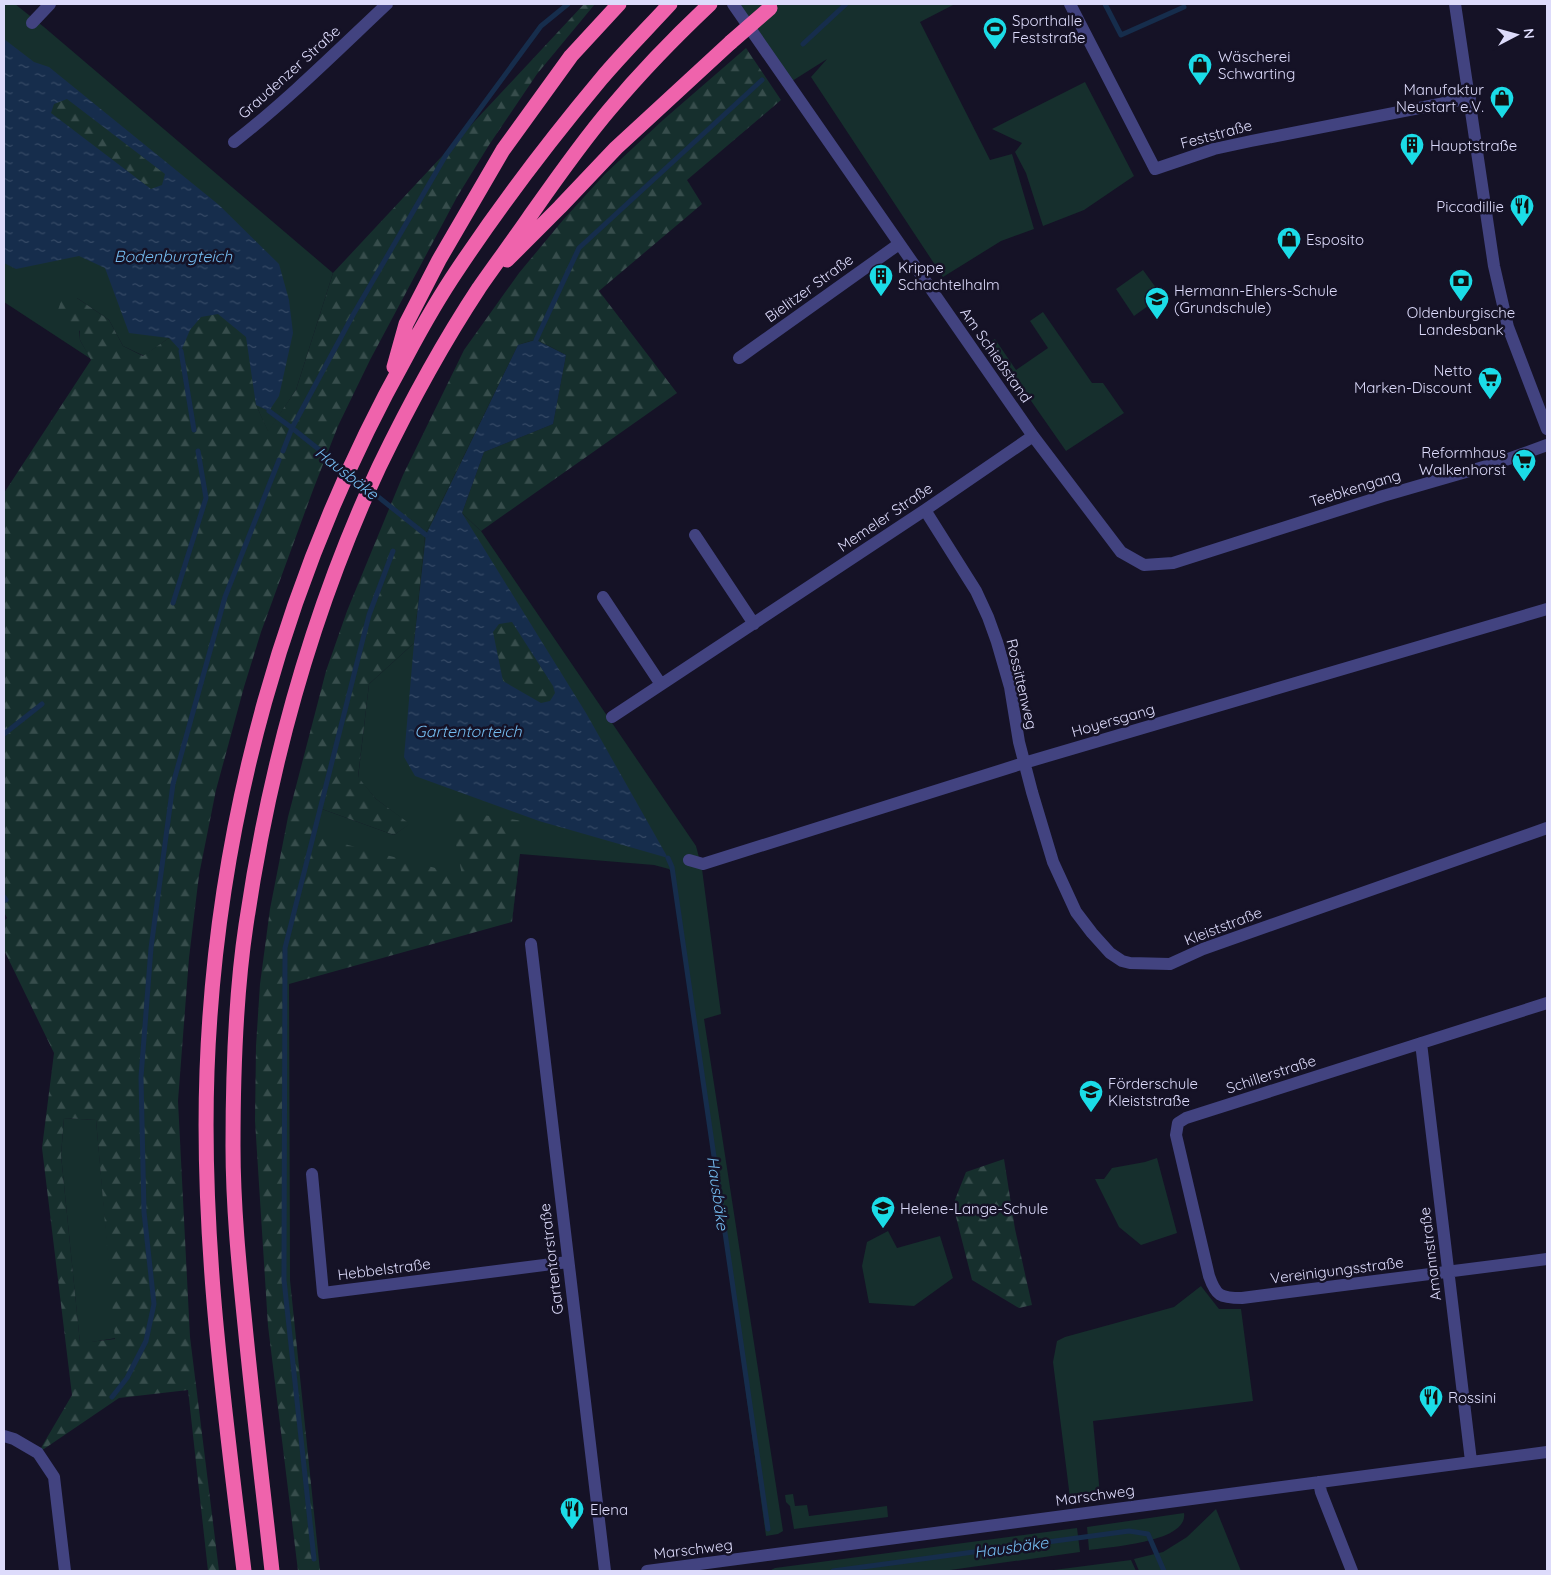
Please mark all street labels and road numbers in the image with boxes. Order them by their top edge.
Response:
street label: Graudenzer Straße [234,21,344,123]
street label: Feststraße [1178,115,1254,153]
street label: Bielitzer Straße [761,250,857,326]
street label: Am Schießstand [956,304,1036,406]
street label: Teebkengang [1307,465,1403,511]
street label: Memeler Straße [834,478,936,556]
street label: Rossittenweg [1002,637,1042,731]
street label: Hoyersgang [1069,699,1157,741]
street label: Kleiststraße [1181,902,1265,950]
street label: Schillerstraße [1224,1051,1318,1097]
street label: Gartentorstraße [535,1202,567,1316]
street label: Amannstraße [1415,1206,1445,1302]
street label: Vereinigungsstraße [1269,1252,1405,1288]
street label: Hebbelstraße [336,1254,432,1284]
street label: Marschweg [1054,1480,1136,1510]
street label: Marschweg [652,1535,734,1563]

